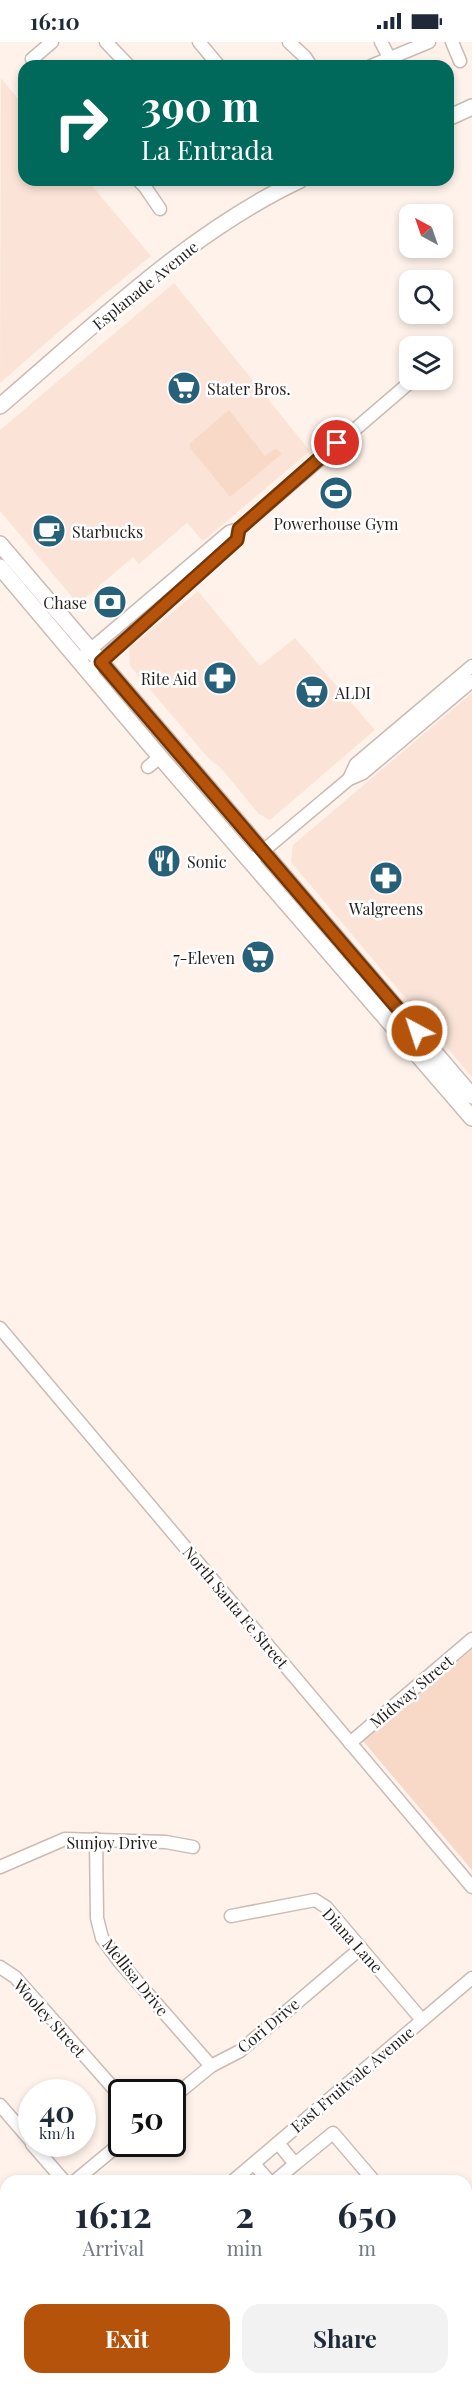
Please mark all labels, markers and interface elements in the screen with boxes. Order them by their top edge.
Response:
text: 16:10 [30,6,80,36]
text: 390 m [141,77,260,133]
icon: right [42,84,120,162]
text: La Entrada [141,131,273,167]
north arrow [399,204,453,258]
map controls [399,204,453,390]
street label: Esplanade Avenue [88,236,202,334]
button: search [399,270,453,324]
button: layers [399,336,453,390]
supermarket icon: Stater Bros. [166,370,202,406]
place label: Stater Bros. [207,378,290,399]
pin [311,417,362,468]
icon: arrive [320,426,353,459]
sports icon: Powerhouse Gym [318,475,354,511]
cafe icon: Starbucks [31,513,67,549]
place label: Powerhouse Gym [273,513,399,534]
place label: Starbucks [72,521,143,542]
bank icon: Chase [92,584,128,620]
place label: Chase [43,592,87,613]
pharmacy icon: Rite Aid [202,660,238,696]
place label: Rite Aid [141,668,197,689]
supermarket icon: ALDI [294,674,330,710]
place label: ALDI [334,682,371,703]
restaurant icon: Sonic [146,843,182,879]
place label: Sonic [187,851,227,872]
pharmacy icon: Walgreens [368,860,404,896]
place label: Walgreens [348,898,423,919]
supermarket icon: 7-Eleven [240,939,276,975]
place label: 7-Eleven [173,947,235,968]
position arrow [385,999,449,1063]
street label: North Santa Fe Street [179,1542,294,1673]
street label: Midway Street [365,1650,457,1732]
street label: Sunjoy Drive [66,1832,158,1853]
street label: Diana Lane [318,1903,388,1977]
street label: Mellisa Drive [98,1934,174,2020]
street label: Wooley Street [9,1974,91,2062]
street label: Cori Drive [233,1993,303,2057]
street label: East Fruitvale Avenue [286,2021,418,2137]
speed limit sign: 50 [108,2079,186,2157]
text: 40 [39,2091,75,2131]
text: km/h [39,2123,75,2143]
text: 16:12 [75,2189,152,2237]
text: 2 [235,2189,254,2237]
text: 650 [337,2189,397,2237]
text: Arrival [83,2234,144,2261]
text: min [227,2234,262,2261]
text: m [358,2234,376,2261]
button: Exit [24,2304,230,2373]
button: Share [242,2304,448,2373]

